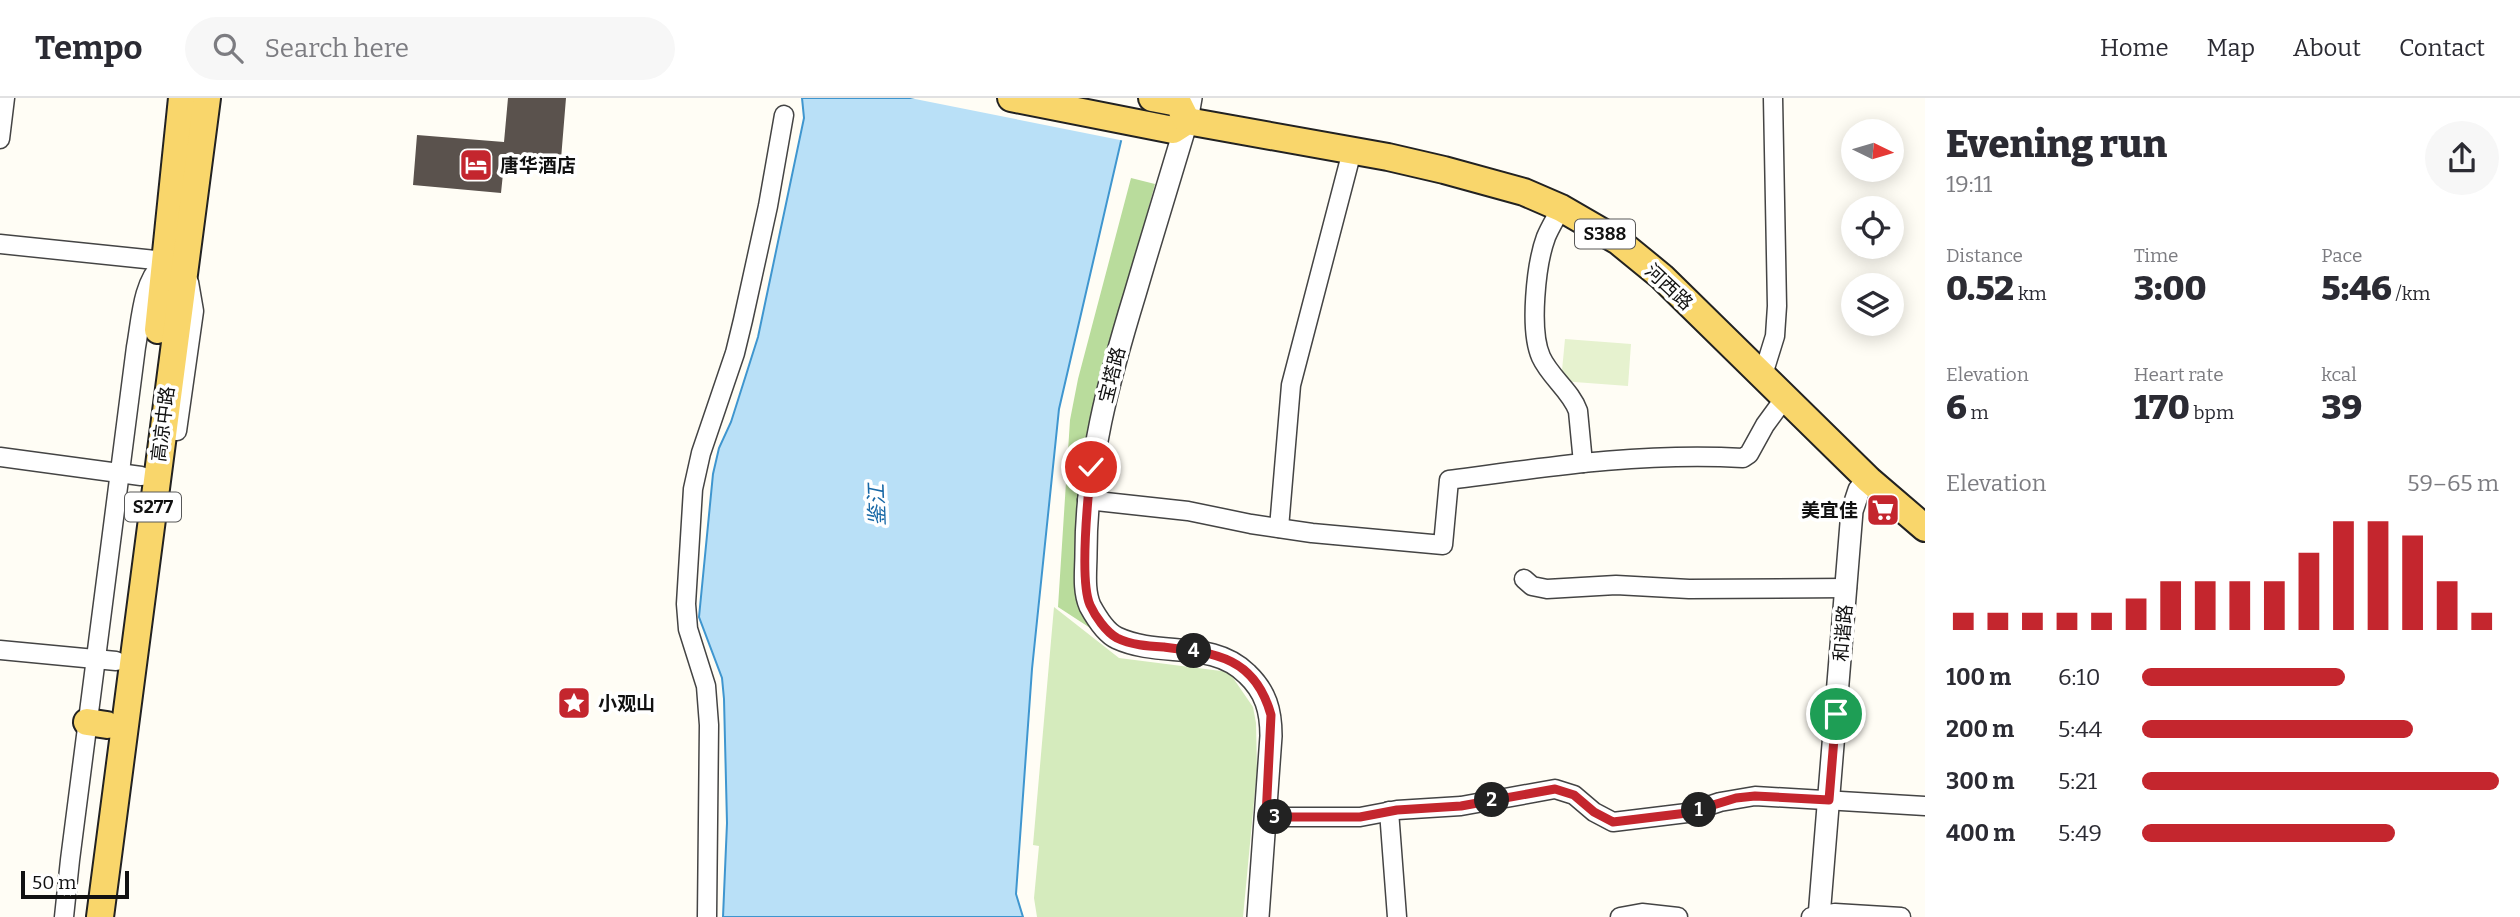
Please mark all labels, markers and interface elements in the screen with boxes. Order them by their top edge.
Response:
search box [185,17,675,80]
text: Tempo [35,28,143,68]
icon: search [209,29,247,67]
text: Search here [265,33,409,64]
text: Home [2100,34,2169,62]
text: Map [2207,34,2255,62]
text: About [2293,34,2361,62]
text: Contact [2399,34,2485,62]
north arrow [1841,119,1904,182]
map controls [1841,119,1904,336]
text: Evening run [1946,121,2167,167]
button: share [2425,121,2499,195]
hotel icon: 唐华酒店 [457,146,495,184]
place label: 唐华酒店 [500,154,576,177]
text: 19:11 [1946,170,1992,198]
button: locate [1841,196,1904,259]
road number: S388 [1575,219,1635,248]
text: Distance [1946,244,2023,267]
text: Time [2134,244,2179,267]
text: Pace [2321,244,2362,267]
street label: 河西路 [1640,259,1698,315]
text: 0.52 [1946,267,2014,309]
text: 3:00 [2134,267,2207,309]
text: 5:46 [2321,267,2392,309]
button: layers [1841,273,1904,336]
text: km [2014,282,2047,305]
text: /km [2392,282,2430,305]
street label: 宝塔路 [1094,345,1130,405]
text: Elevation [1946,363,2029,386]
text: Heart rate [2134,363,2224,386]
text: kcal [2321,363,2357,386]
street label: 高凉中路 [147,385,179,463]
text: 6 [1946,386,1967,428]
text: 170 [2134,386,2190,428]
text: 39 [2321,386,2362,428]
text: m [1967,401,1989,424]
text: bpm [2190,401,2234,424]
pin [1061,437,1121,497]
icon: check [1072,448,1110,486]
text: Elevation [1946,469,2046,497]
text: 59–65 m [2407,469,2499,497]
water label: 鉴江 [863,482,891,526]
supermarket icon: 美宜佳 [1864,491,1902,529]
road number: S277 [125,492,181,522]
place label: 美宜佳 [1801,499,1858,522]
street label: 和谐路 [1829,604,1857,662]
pin: 4 [1176,634,1212,668]
text: 4 [1188,639,1199,662]
text: 100 m [1946,663,2011,691]
text: 6:10 [2058,663,2100,691]
place icon: 小观山 [555,684,593,722]
pin [1806,684,1866,744]
place label: 小观山 [598,692,655,715]
icon: arrive [1817,695,1855,733]
text: 200 m [1946,715,2014,743]
text: 5:44 [2058,715,2102,743]
text: 300 m [1946,767,2015,795]
text: 5:21 [2058,767,2097,795]
pin: 2 [1474,782,1510,818]
text: 2 [1486,788,1497,811]
pin: 1 [1682,792,1716,828]
text: 1 [1694,798,1703,821]
pin: 3 [1258,800,1292,834]
text: 3 [1269,805,1280,828]
text: 400 m [1946,819,2015,847]
text: 5:49 [2058,819,2102,847]
scale bar [21,868,130,900]
text: 50 m [32,871,76,894]

